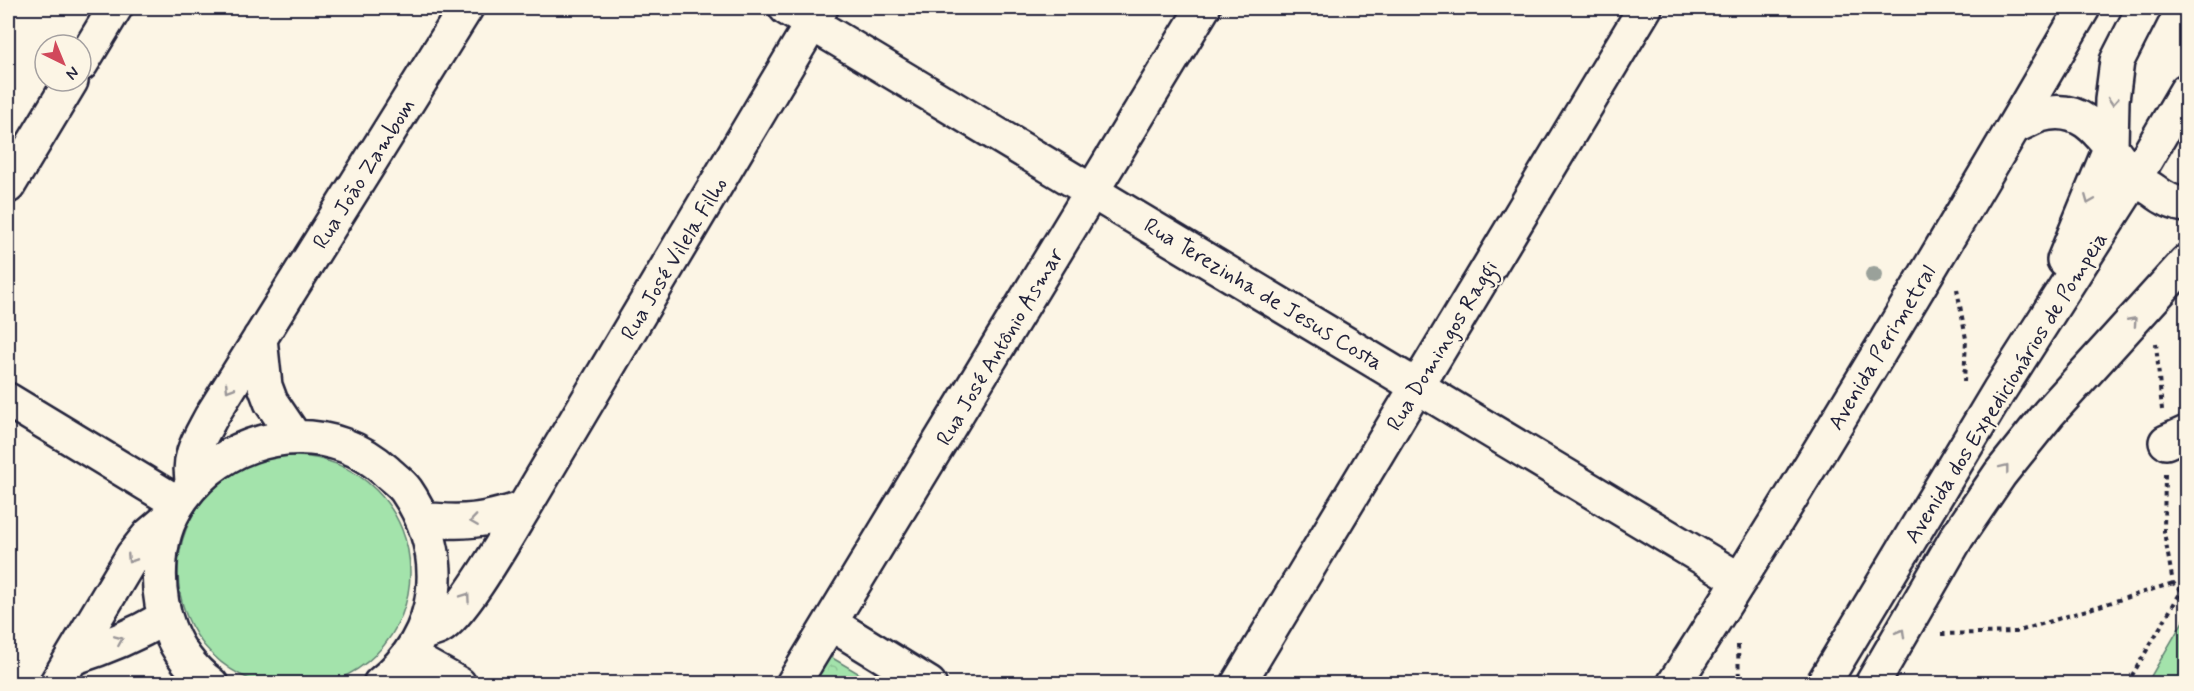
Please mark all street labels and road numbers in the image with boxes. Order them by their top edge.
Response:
street label: Rua João Zambom [307,94,422,255]
street label: Rua José Vilela Filho [615,172,734,346]
street label: Rua Terezinha de Jesus Costa [1138,212,1388,377]
street label: Avenida dos Expedicionários de Pompeia [1899,227,2114,549]
street label: Rua José Antônio Asmar [931,242,1071,451]
street label: Rua Domingos Raggi [1381,256,1507,438]
street label: Avenida Perimetral [1822,261,1943,436]

